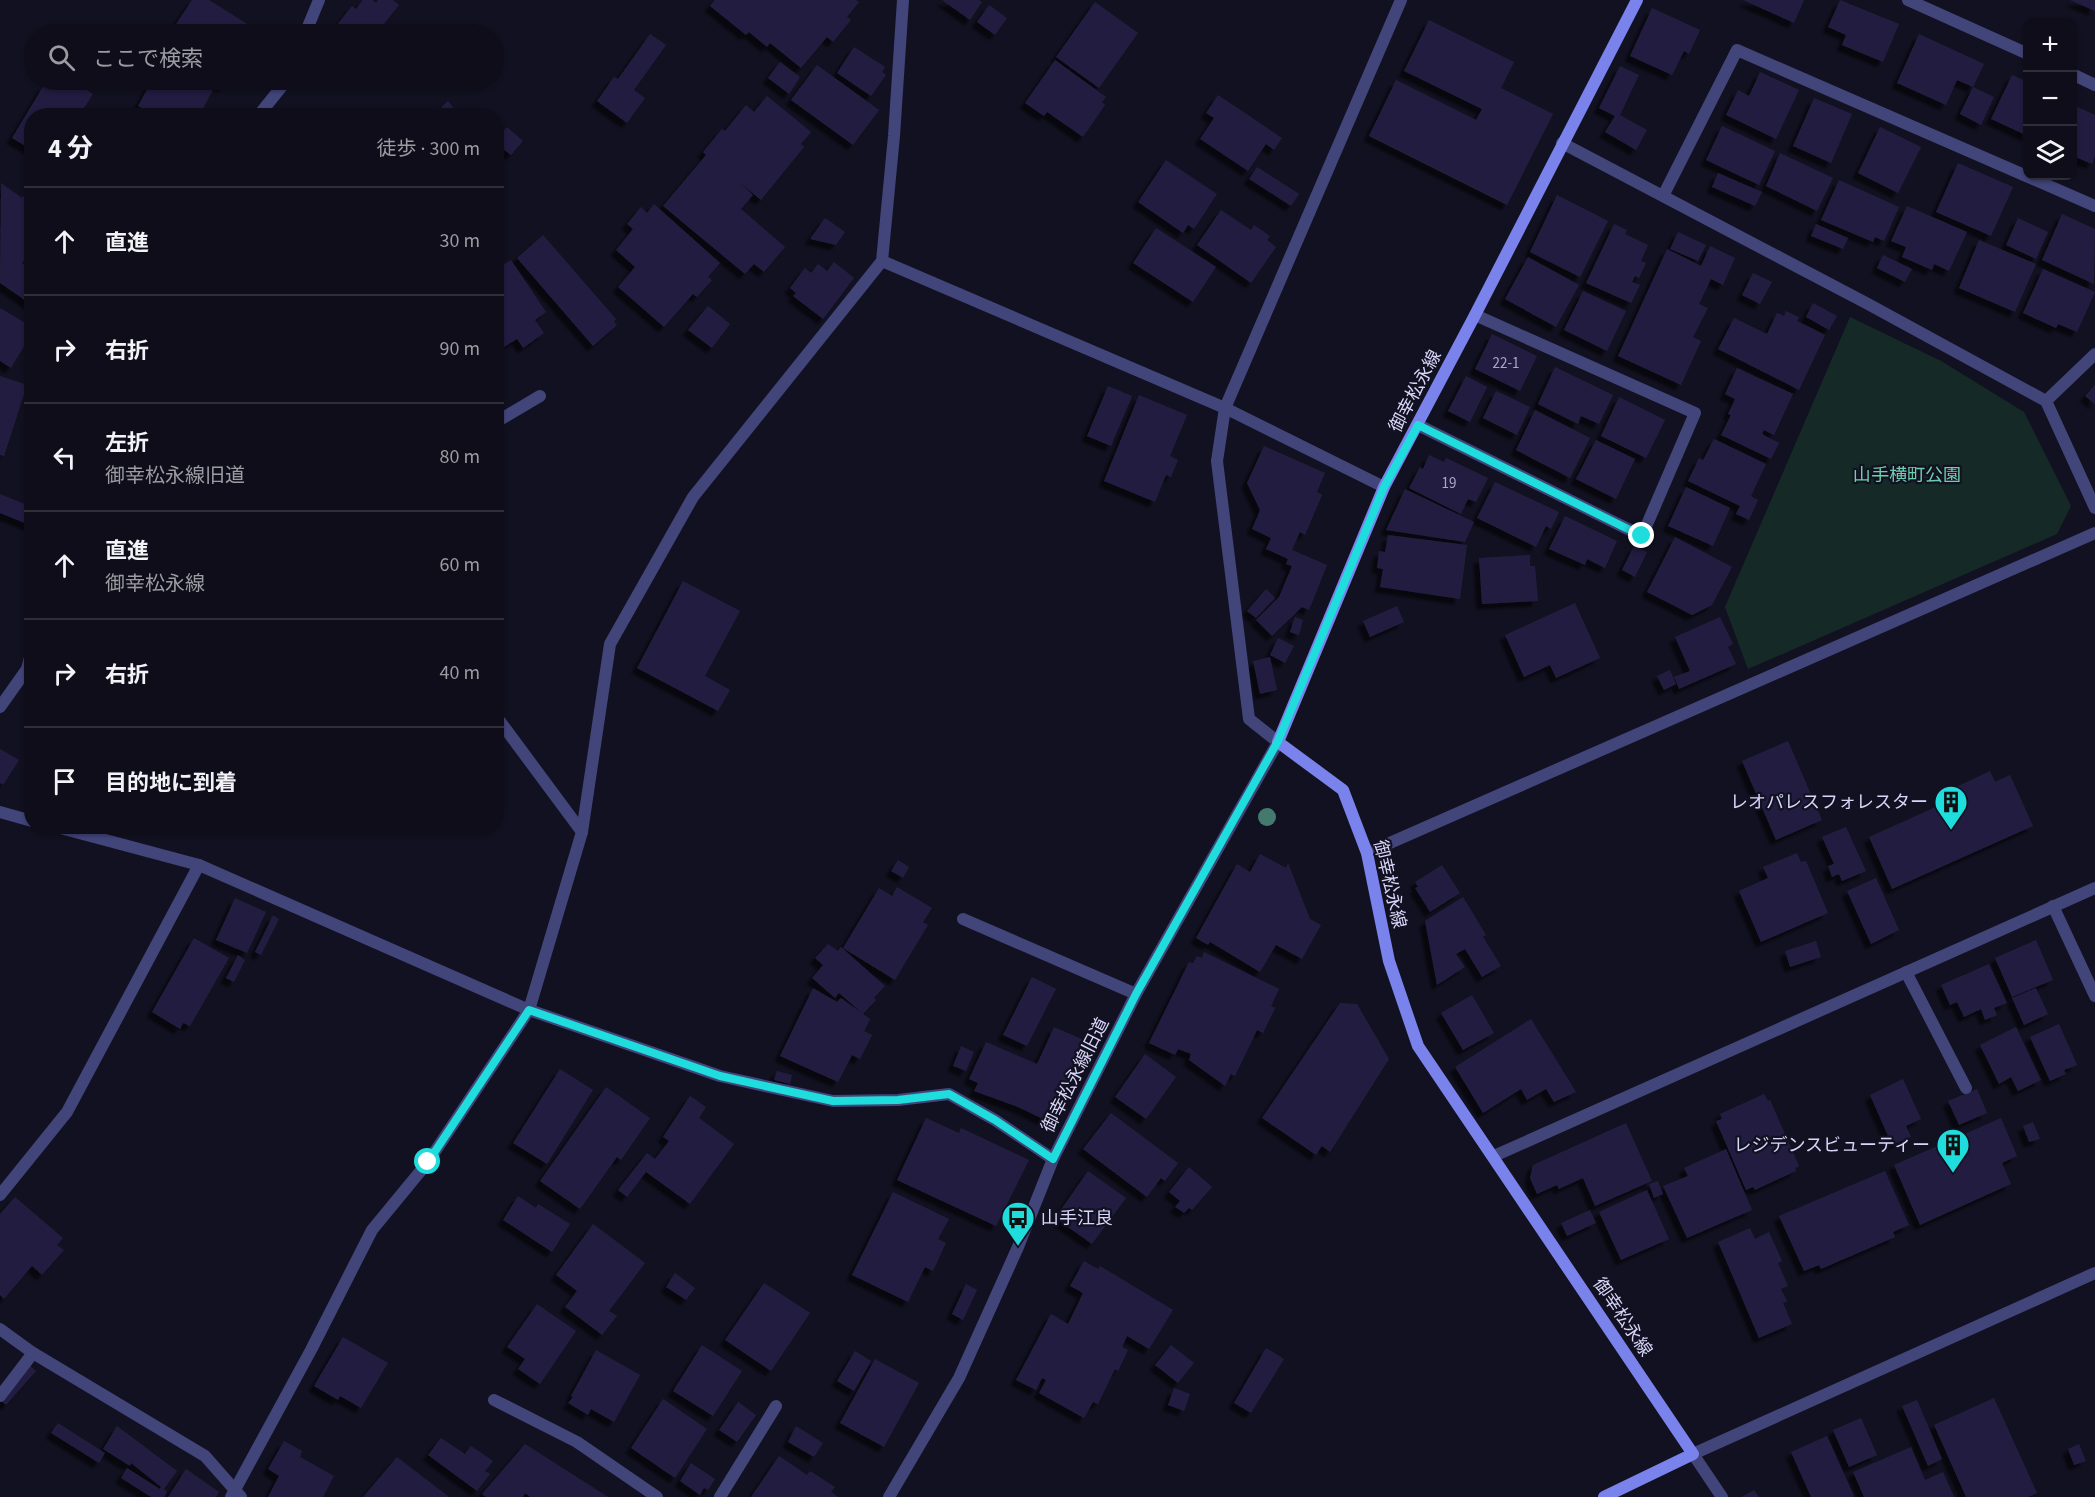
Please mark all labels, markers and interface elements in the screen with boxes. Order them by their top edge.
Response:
map controls [2023,18,2077,180]
button: + [2023,18,2077,72]
search box [24,24,504,90]
icon: search [45,41,78,74]
text: ここで検索 [93,43,203,75]
button: − [2023,72,2077,126]
button: layers [2023,126,2077,180]
text: 4 分 [48,130,93,167]
text: 徒歩 · 300 m [377,135,480,163]
icon: ahead [48,225,81,258]
text: 直進 [105,227,149,259]
text: 30 m [440,227,480,255]
icon: right [48,333,81,366]
text: 右折 [105,335,149,367]
text: 90 m [440,335,480,363]
street label: 御幸松永線 [1383,346,1448,437]
house number: 22-1 [1492,353,1520,374]
text: 左折 [105,427,149,459]
icon: left [48,441,81,474]
text: 80 m [440,443,480,471]
text: 御幸松永線旧道 [105,462,245,490]
park label: 山手横町公園 [1853,463,1961,488]
house number: 19 [1442,473,1456,494]
route end [1628,522,1654,548]
text: 直進 [105,535,149,567]
icon: ahead [48,549,81,582]
text: 60 m [440,551,480,579]
text: 御幸松永線 [105,570,205,598]
icon: right [48,657,81,690]
text: 右折 [105,659,149,691]
text: 40 m [440,659,480,687]
icon: arrive [48,765,81,798]
text: 目的地に到着 [105,767,237,799]
building icon: レオパレスフォレスター [1933,784,1969,831]
place label: レオパレスフォレスター [1730,790,1928,815]
street label: 御幸松永線 [1367,837,1412,931]
street label: 御幸松永線旧道 [1036,1013,1115,1137]
building icon: レジデンスビューティー [1935,1127,1971,1174]
place label: レジデンスビューティー [1733,1133,1930,1158]
route start [414,1148,440,1174]
bus stop icon: 山手江良 [1000,1200,1036,1247]
place label: 山手江良 [1041,1206,1113,1231]
street label: 御幸松永線 [1587,1273,1658,1362]

